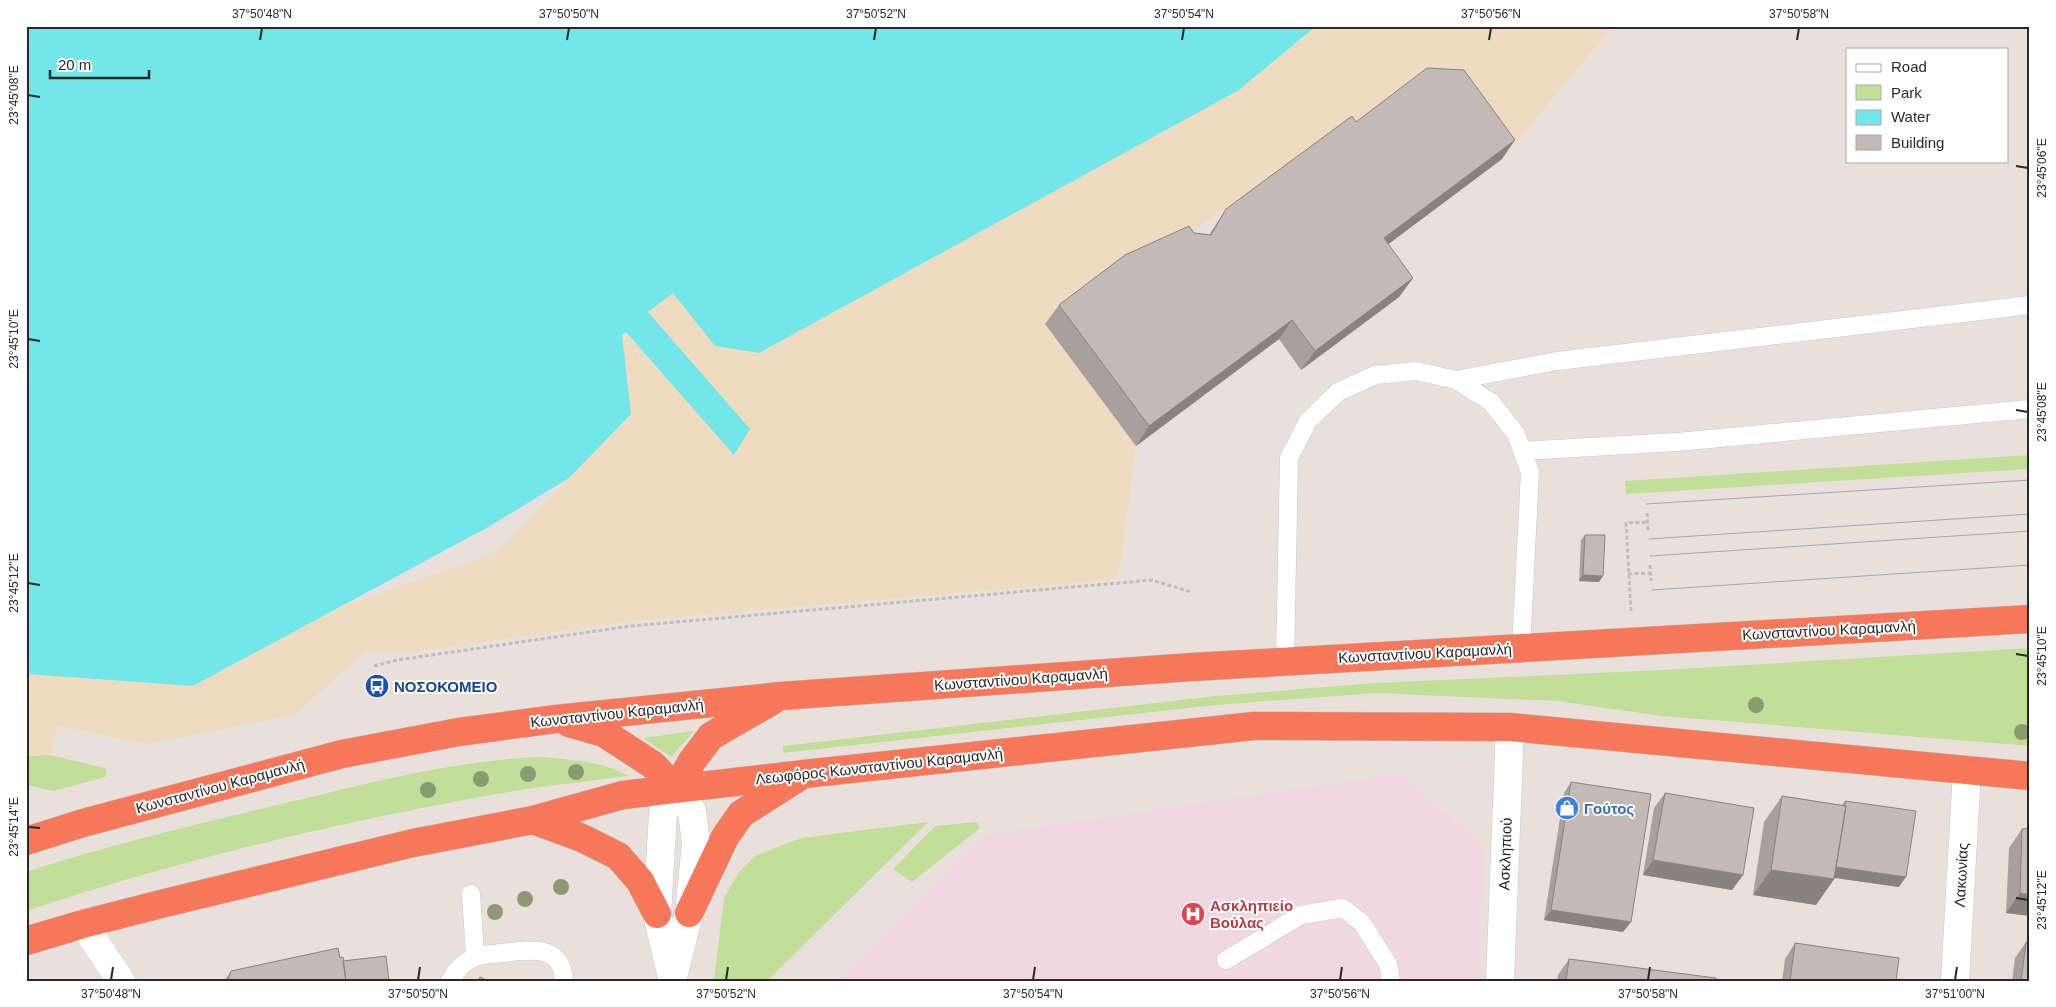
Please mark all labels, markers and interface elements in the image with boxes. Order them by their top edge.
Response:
text: 37°50'48"N [232,7,292,21]
text: 37°50'50"N [539,7,599,21]
text: 37°50'52"N [846,7,906,21]
text: 37°50'54"N [1154,7,1214,21]
text: 37°50'56"N [1461,7,1521,21]
text: 37°50'58"N [1769,7,1829,21]
scale bar [50,48,149,80]
legend [1846,48,2008,162]
text: 20 m [58,56,91,73]
text: Road [1891,58,1927,75]
text: 23°45'08"E [7,65,21,125]
text: Park [1891,84,1922,101]
text: Water [1891,108,1930,125]
text: Building [1891,134,1944,151]
text: 23°45'06"E [2035,138,2049,198]
text: 23°45'10"E [7,309,21,369]
text: 23°45'08"E [2035,382,2049,442]
text: 23°45'12"E [7,553,21,613]
street label: Κωνσταντίνου Καραμανλή [1742,617,1916,643]
text: 23°45'10"E [2035,626,2049,686]
street label: Κωνσταντίνου Καραμανλή [1338,640,1512,666]
street label: Κωνσταντίνου Καραμανλή [934,664,1108,694]
bus stop icon: ΝΟΣΟΚΟΜΕΙΟ [364,673,390,699]
place label: ΝΟΣΟΚΟΜΕΙΟ [394,678,498,695]
street label: Κωνσταντίνου Καραμανλή [530,695,704,731]
street label: Λεωφόρος Κωνσταντίνου Καραμανλή [754,745,1004,787]
street label: Κωνσταντίνου Καραμανλή [134,755,306,817]
shop icon: Γούτος [1554,795,1580,821]
text: 23°45'14"E [7,797,21,857]
place label: Γούτος [1584,800,1634,817]
street label: Ασκληπιού [1495,817,1515,891]
street label: Λακωνίας [1951,842,1971,908]
text: 23°45'12"E [2035,870,2049,930]
place label: Ασκληπιείο Βούλας [1210,897,1293,931]
hospital icon: Ασκληπιείο Βούλας [1180,901,1206,927]
text: 37°50'48"N [81,987,141,1001]
text: 37°50'50"N [388,987,448,1001]
text: 37°50'52"N [696,987,756,1001]
text: 37°50'54"N [1003,987,1063,1001]
text: 37°50'56"N [1310,987,1370,1001]
text: 37°50'58"N [1618,987,1678,1001]
text: 37°51'00"N [1925,987,1985,1001]

